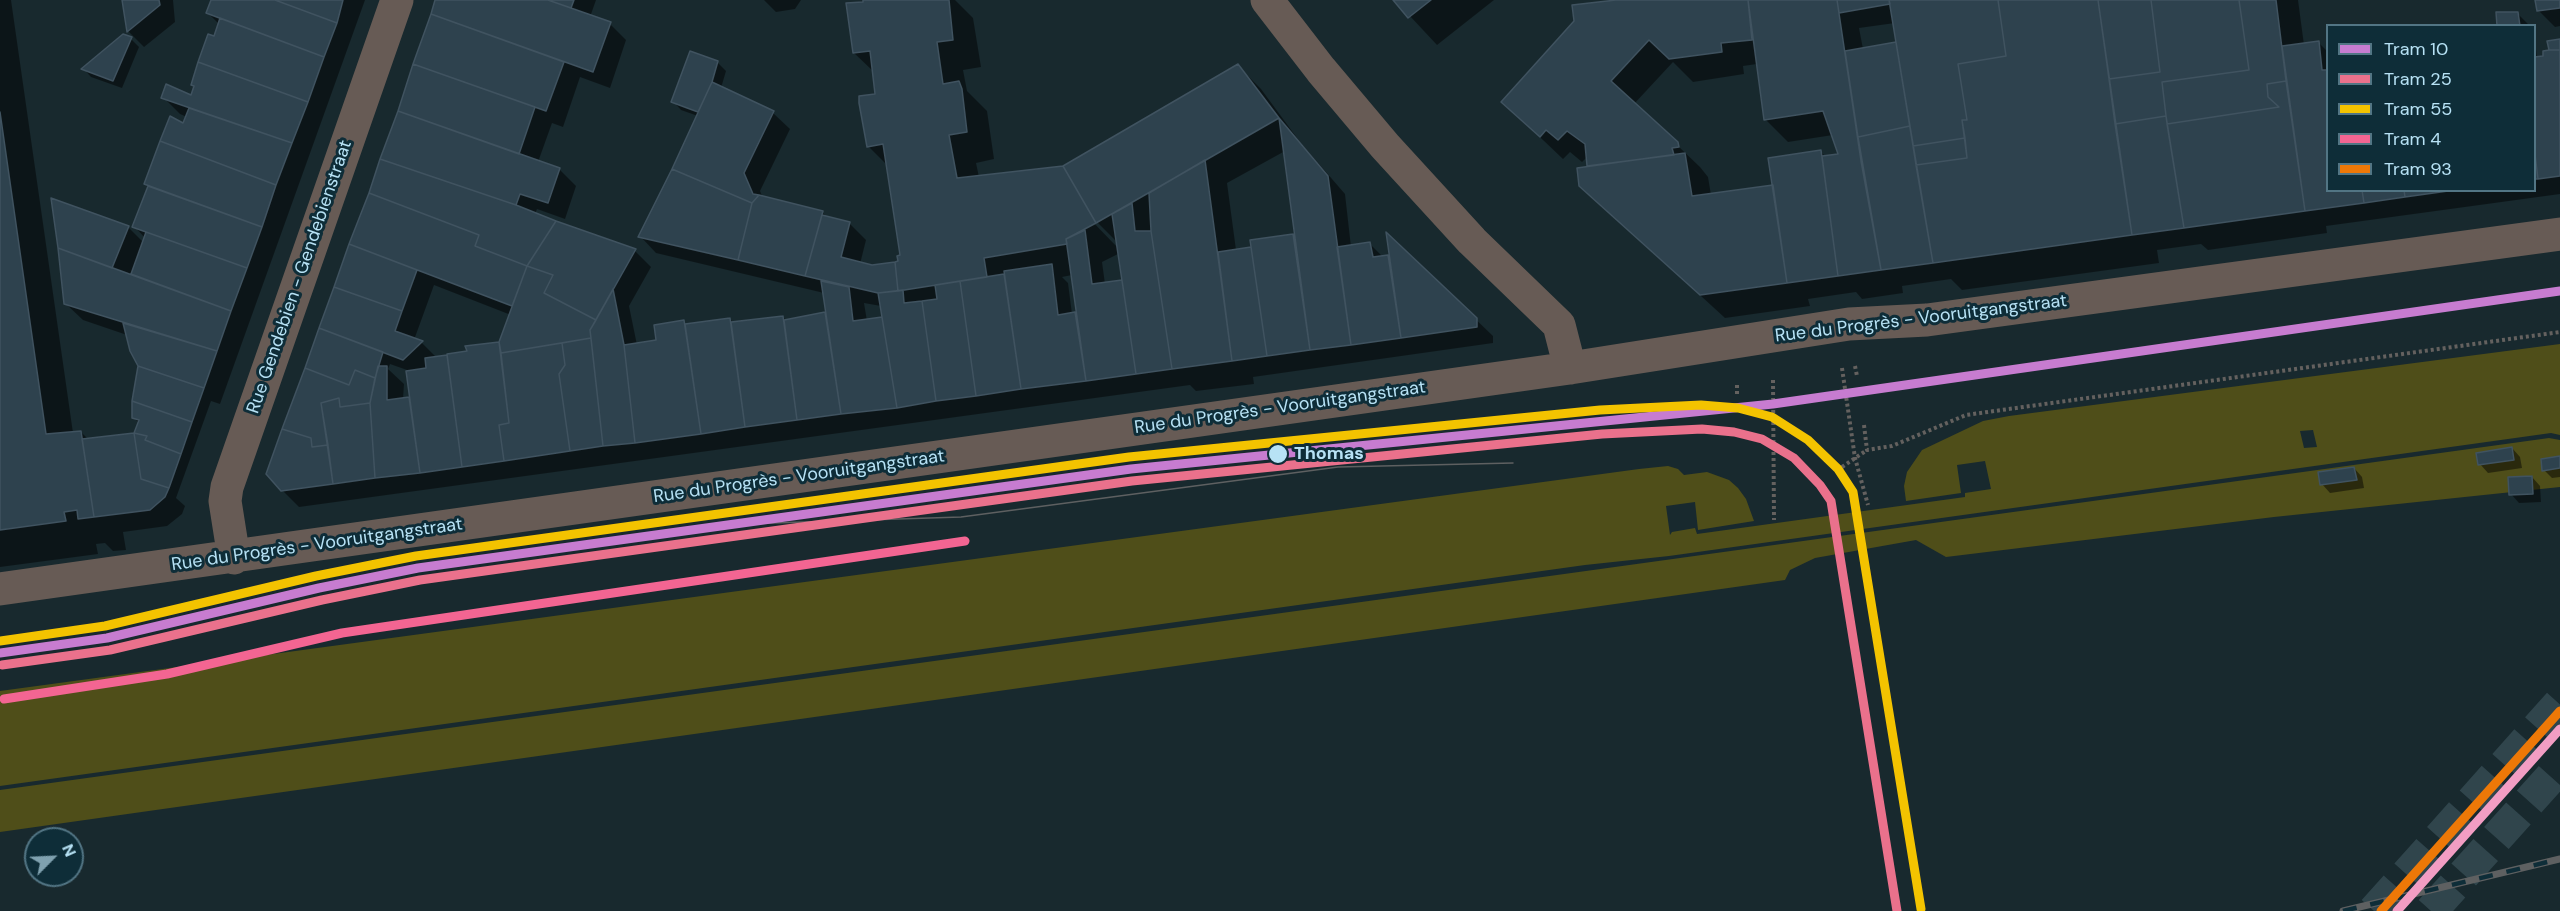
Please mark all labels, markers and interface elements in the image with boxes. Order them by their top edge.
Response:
legend [2326,24,2536,192]
text: Tram 10 [2384,37,2448,61]
text: Tram 25 [2384,67,2452,91]
text: Tram 55 [2384,97,2452,121]
text: Tram 4 [2384,127,2441,151]
street label: Rue Gendebien - Gendebienstraat [243,137,357,417]
text: Tram 93 [2384,157,2452,181]
street label: Rue du Progrès - Vooruitgangstraat [1774,290,2068,348]
street label: Rue du Progrès - Vooruitgangstraat [1133,377,1427,439]
marker: Thomas [1267,443,1289,465]
place label: Thomas [1294,443,1364,465]
street label: Rue du Progrès - Vooruitgangstraat [652,446,946,508]
street label: Rue du Progrès - Vooruitgangstraat [170,514,464,576]
north arrow [24,827,84,887]
text: N [57,841,81,860]

